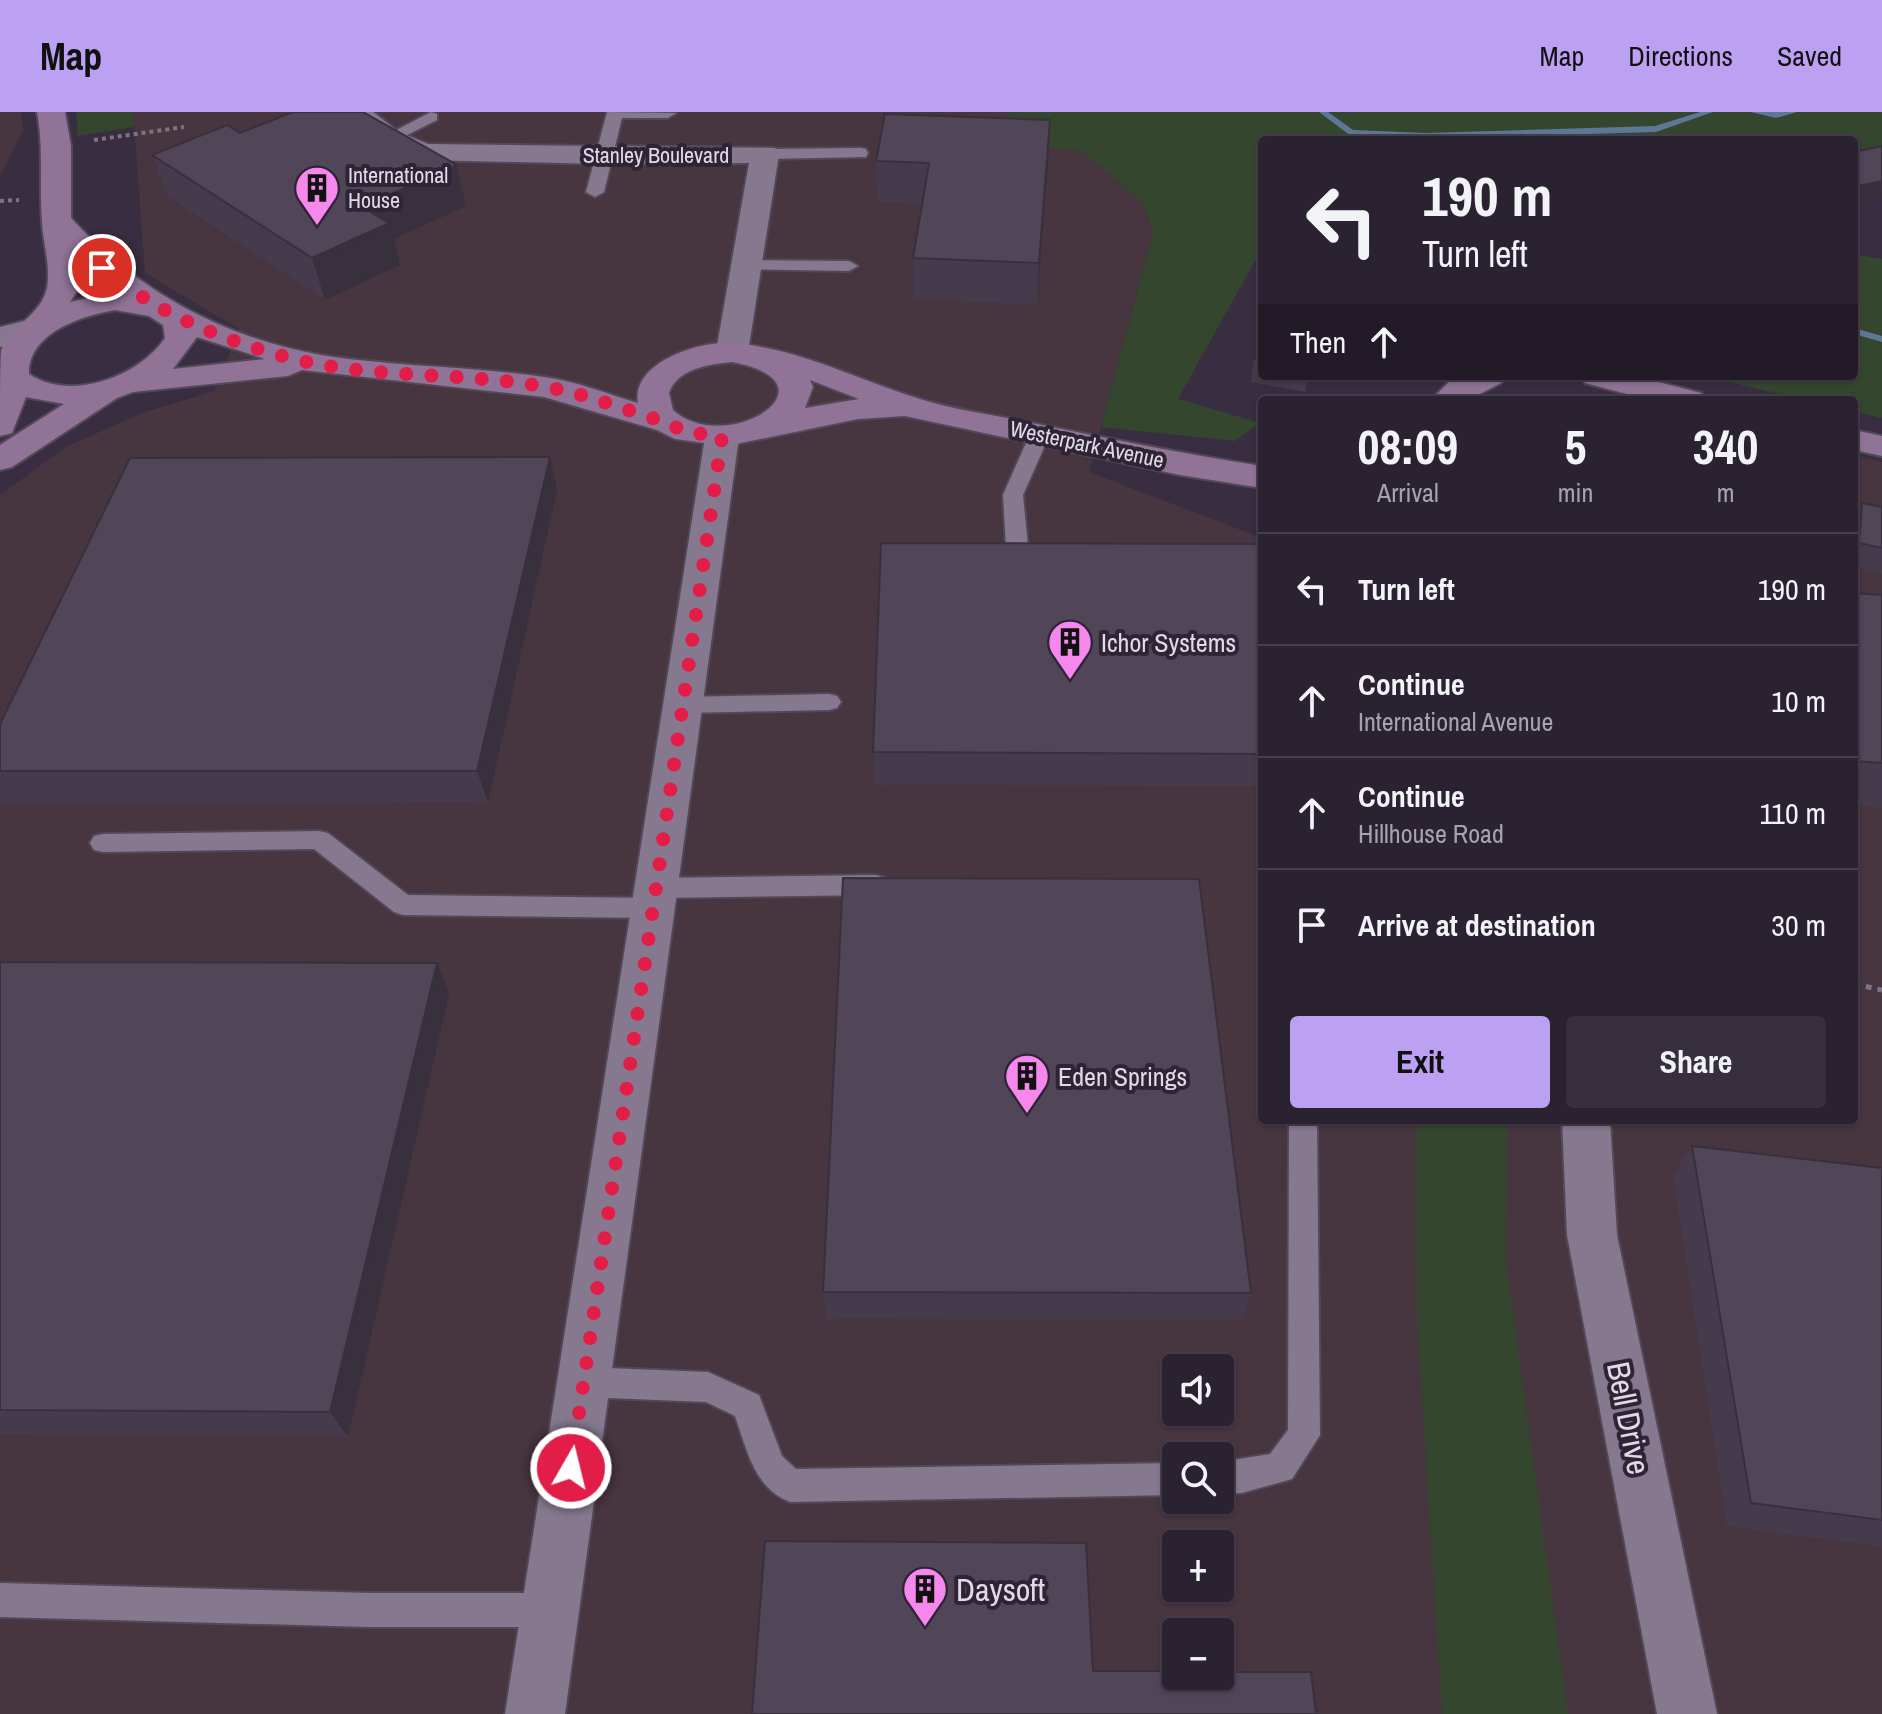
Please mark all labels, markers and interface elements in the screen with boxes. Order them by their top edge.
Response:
text: Map [40,31,102,82]
text: Map [1540,37,1584,75]
text: Directions [1628,37,1733,75]
text: Saved [1777,37,1842,75]
street label: Stanley Boulevard [583,140,729,170]
text: 190 m [1422,158,1552,233]
place label: International House [348,160,448,215]
building icon: International House [293,164,341,227]
icon: left [1290,168,1394,272]
text: Turn left [1422,230,1528,278]
pin [68,234,136,302]
icon: arrive [80,246,124,290]
icon: ahead [1362,320,1406,364]
text: Then [1290,322,1346,362]
street label: Westerpark Avenue [1007,413,1167,475]
text: 08:09 [1358,414,1458,479]
text: 5 [1565,414,1586,479]
text: 340 [1693,414,1758,479]
text: Arrival [1377,475,1439,510]
text: min [1558,475,1593,510]
text: m [1717,475,1735,510]
icon: left [1290,567,1334,611]
text: Turn left [1358,569,1455,609]
text: 190 m [1758,569,1826,609]
building icon: Ichor Systems [1046,618,1094,681]
place label: Ichor Systems [1101,625,1236,660]
text: Continue [1358,664,1465,704]
icon: ahead [1290,679,1334,723]
text: 10 m [1771,681,1826,721]
text: International Avenue [1358,704,1553,739]
text: Continue [1358,776,1465,816]
icon: ahead [1290,791,1334,835]
text: 110 m [1759,793,1826,833]
text: Hillhouse Road [1358,816,1504,851]
icon: arrive [1290,903,1334,947]
text: Arrive at destination [1358,905,1596,945]
text: 30 m [1771,905,1826,945]
button: Exit [1290,1016,1550,1108]
button: Share [1566,1016,1826,1108]
building icon: Eden Springs [1003,1052,1051,1115]
place label: Eden Springs [1058,1059,1187,1094]
map controls [1162,1354,1234,1690]
button: sound [1162,1354,1234,1426]
street label: Bell Drive [1597,1358,1661,1478]
position arrow [529,1426,613,1510]
button: search [1162,1442,1234,1514]
button: + [1162,1530,1234,1602]
building icon: Daysoft [901,1565,949,1628]
place label: Daysoft [956,1568,1045,1611]
button: − [1162,1618,1234,1690]

